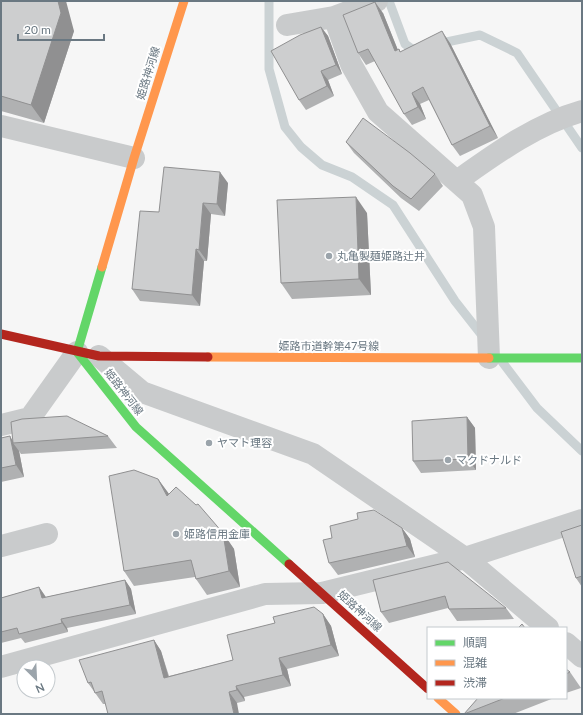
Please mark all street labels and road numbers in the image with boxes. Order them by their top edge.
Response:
street label: 姫路神河線 [133,45,162,101]
street label: 姫路市道幹第47号線 [279,339,379,352]
street label: 姫路神河線 [102,366,146,417]
street label: 姫路神河線 [336,587,385,634]

